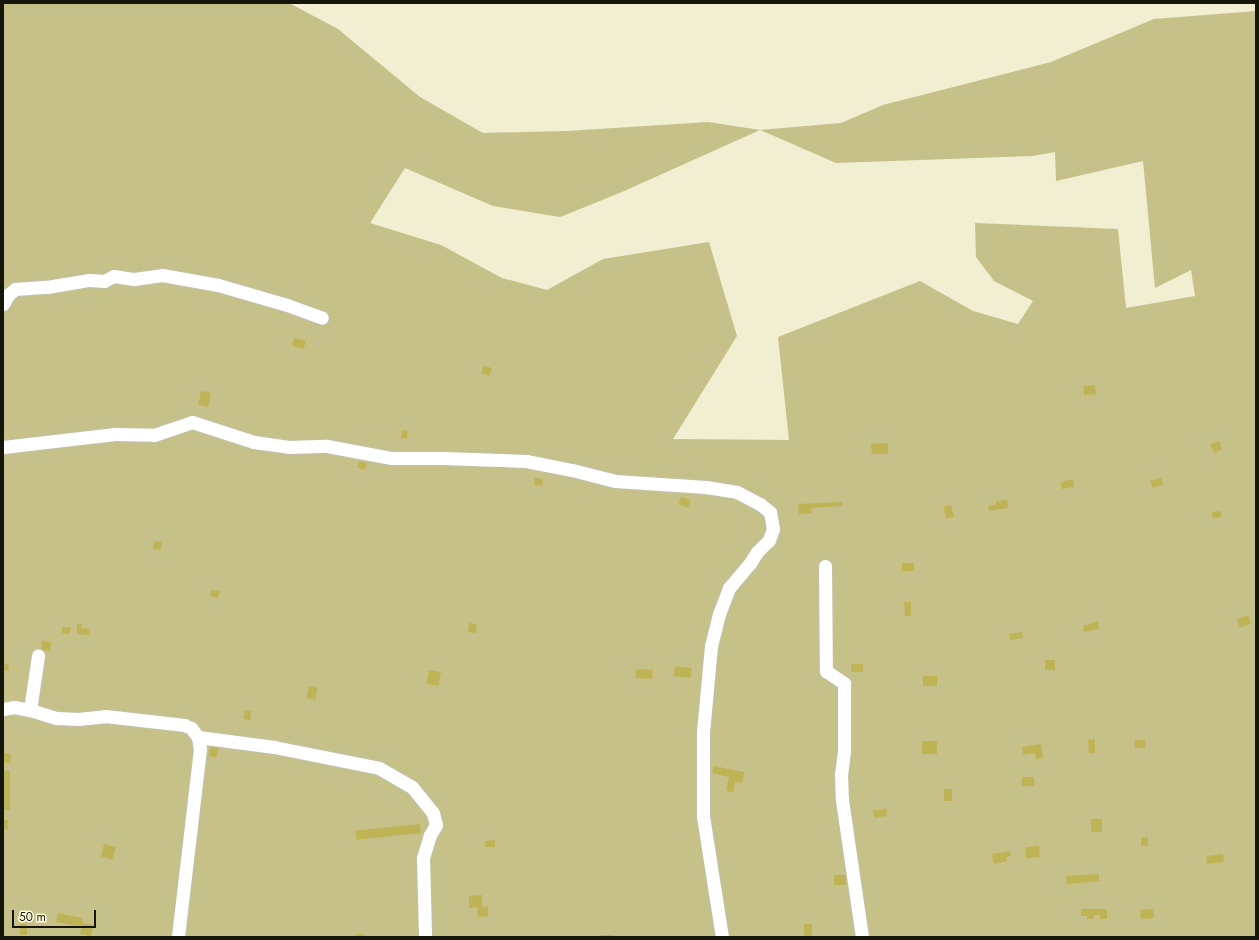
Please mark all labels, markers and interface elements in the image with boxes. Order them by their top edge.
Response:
scale bar [14,902,98,928]
text: 50 m [19,908,46,926]

